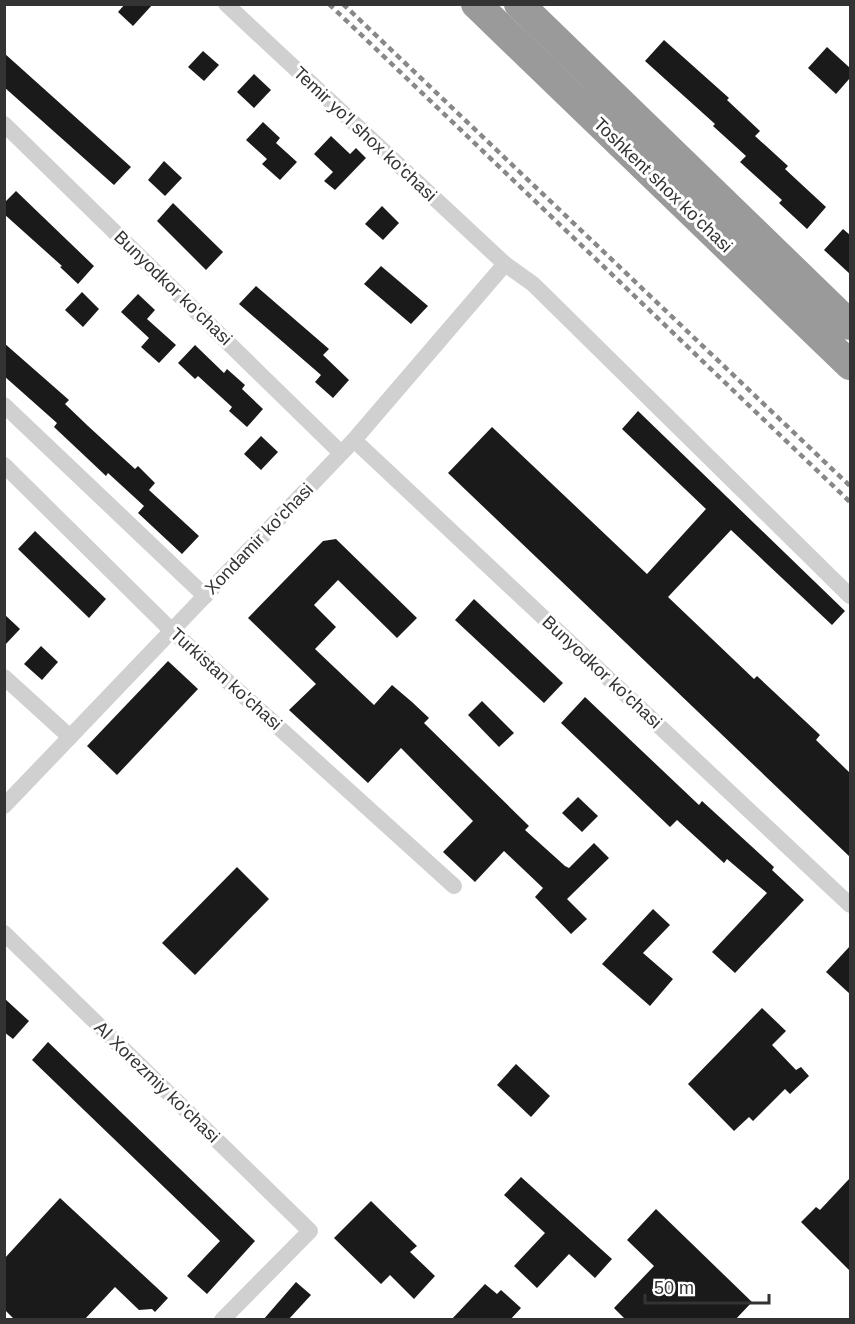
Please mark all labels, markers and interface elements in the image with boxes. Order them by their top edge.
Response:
street label: Temir yo'l shox ko'chasi [289,63,441,205]
street label: Toshkent shox ko'chasi [590,114,736,256]
street label: Bunyodkor ko'chasi [110,227,236,349]
street label: Xondamir ko'chasi [201,479,317,599]
street label: Bunyodkor ko'chasi [538,612,666,732]
street label: Turkistan ko'chasi [166,624,286,734]
street label: Al Xorezmiy ko'chasi [91,1017,223,1147]
scale bar [645,1267,770,1305]
text: 50 m [654,1278,694,1298]

